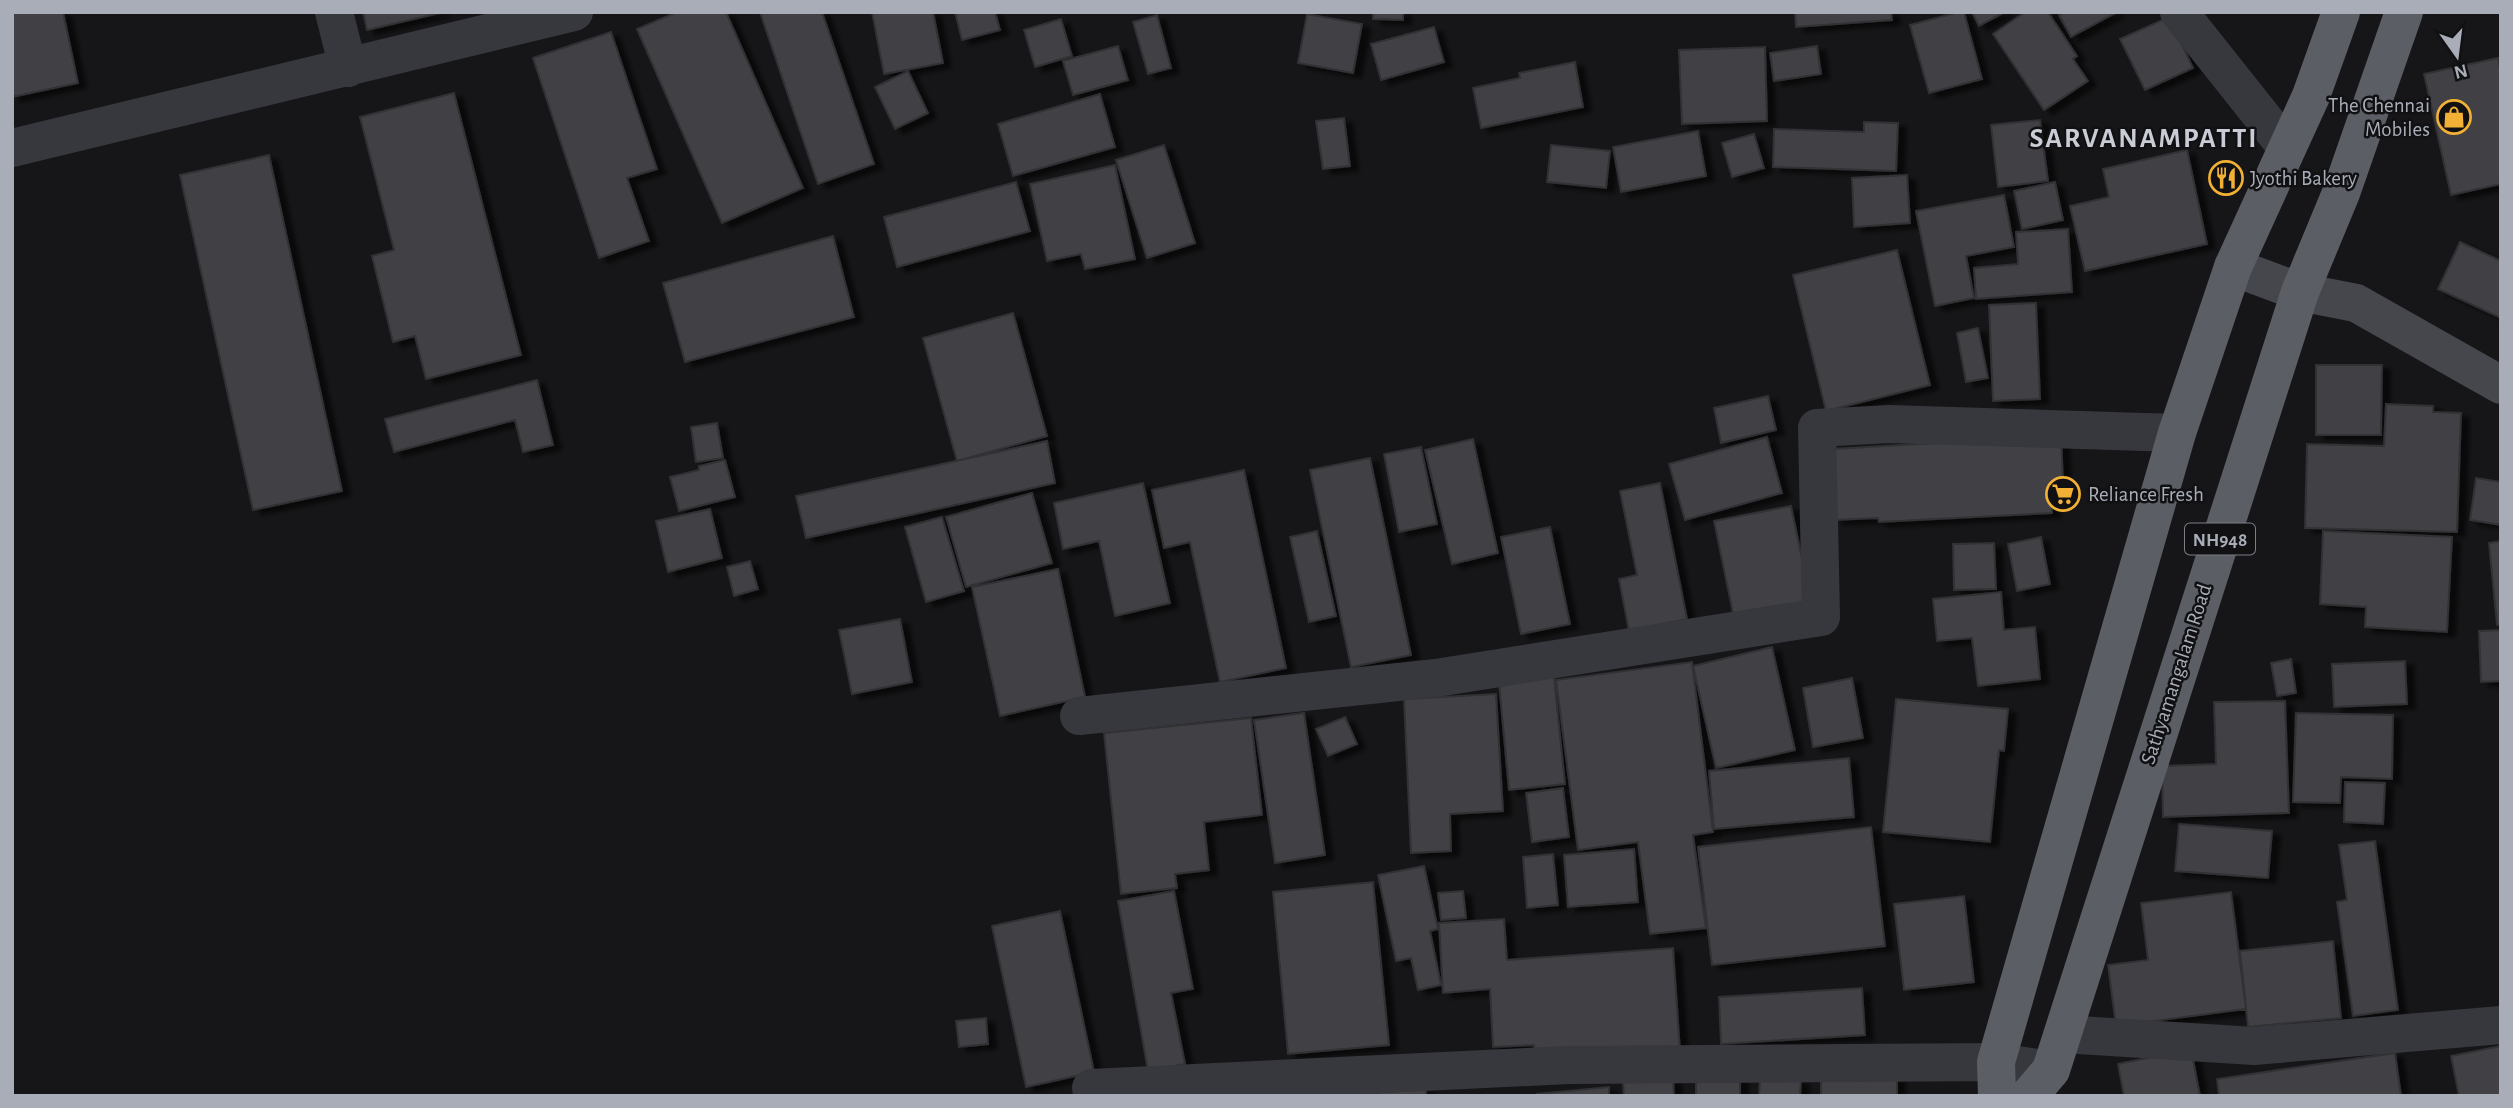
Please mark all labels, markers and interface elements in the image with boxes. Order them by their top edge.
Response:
north arrow [2422,21,2492,91]
text: N [2452,60,2469,82]
place label: The Chennai Mobiles [2328,95,2430,140]
shop icon: The Chennai Mobiles [2435,98,2473,136]
district label: SARVANAMPATTI [2029,125,2259,153]
restaurant icon: Jyothi Bakery [2207,159,2245,197]
place label: Jyothi Bakery [2250,168,2357,189]
supermarket icon: Reliance Fresh [2044,475,2082,513]
place label: Reliance Fresh [2088,484,2204,505]
road number: NH948 [2185,524,2255,554]
street label: Sathyamangalam Road [2137,581,2216,767]

